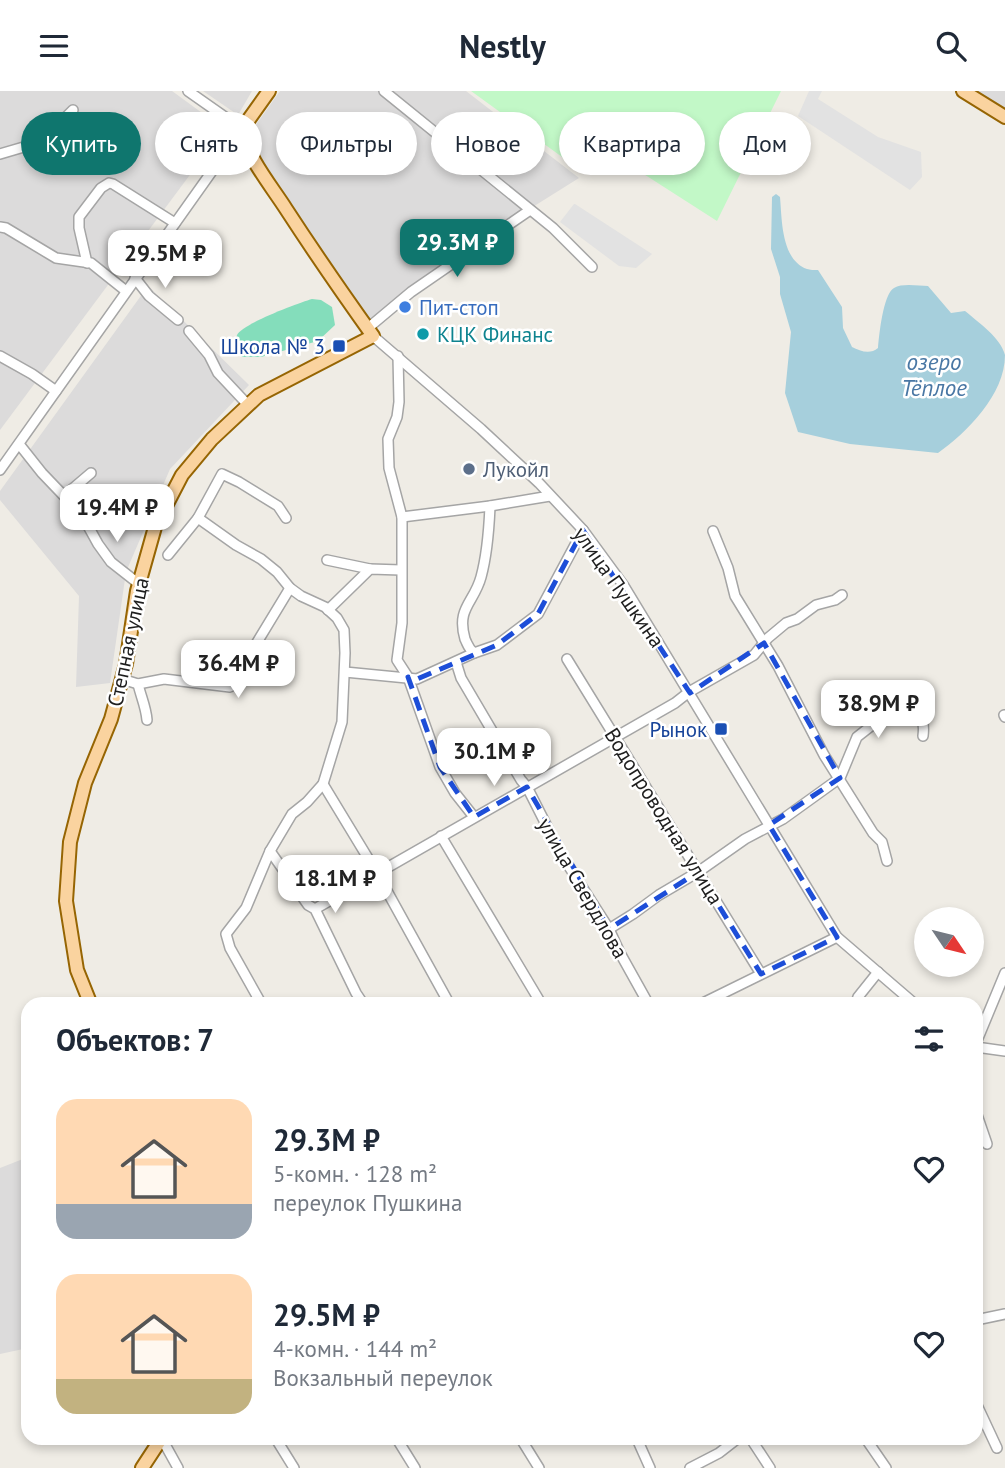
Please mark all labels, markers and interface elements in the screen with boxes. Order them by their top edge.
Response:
text: Nestly [459,25,546,67]
icon: menu [35,27,73,65]
icon: search [932,27,970,65]
chip: Купить [21,112,141,175]
chip: Снять [155,112,262,175]
chip: Фильтры [276,112,417,175]
chip: Новое [431,112,545,175]
chip: Квартира [559,112,705,175]
chip: Дом [719,112,811,175]
pin: 29.3M ₽ [392,219,522,279]
text: 29.3M ₽ [416,227,498,256]
pin: 29.5M ₽ [100,231,230,290]
text: 29.5M ₽ [124,238,206,267]
place label: Пит-стоп [419,294,499,321]
marker: Пит-стоп [397,299,413,315]
place label: КЦК Финанс [437,321,553,348]
marker: КЦК Финанс [415,326,431,342]
place label: Школа № 3 [221,333,325,360]
marker: Школа № 3 [331,338,347,354]
water label: озеро Тёплое [901,347,967,402]
place label: Лукойл [482,456,549,483]
marker: Лукойл [461,461,477,477]
pin: 19.4M ₽ [52,484,182,544]
text: 19.4M ₽ [76,492,158,521]
street label: улица Пушкина [567,521,671,653]
street label: Степная улица [101,575,155,709]
pin: 36.4M ₽ [173,641,303,700]
text: 36.4M ₽ [197,648,279,677]
pin: 38.9M ₽ [813,681,943,740]
text: 38.9M ₽ [837,688,919,717]
place label: Рынок [649,716,707,743]
marker: Рынок [713,721,729,737]
street label: Водопроводная улица [599,723,729,909]
pin: 30.1M ₽ [429,729,559,788]
text: 30.1M ₽ [453,736,535,765]
street label: улица Свердлова [532,813,634,963]
pin: 18.1M ₽ [270,855,400,915]
text: 18.1M ₽ [294,863,376,892]
north arrow [914,907,984,977]
map controls [914,907,984,977]
text: Объектов: 7 [56,1020,214,1059]
icon: filters [910,1020,948,1058]
text: 29.3M ₽ [273,1120,380,1159]
icon: home [112,1127,196,1211]
icon: heart [910,1150,948,1188]
text: 5-комн. · 128 m² [273,1159,437,1188]
text: переулок Пушкина [273,1188,462,1217]
text: 29.5M ₽ [273,1295,380,1334]
icon: home [112,1302,196,1386]
icon: heart [910,1325,948,1363]
text: 4-комн. · 144 m² [273,1334,437,1363]
text: Вокзальный переулок [273,1363,493,1392]

